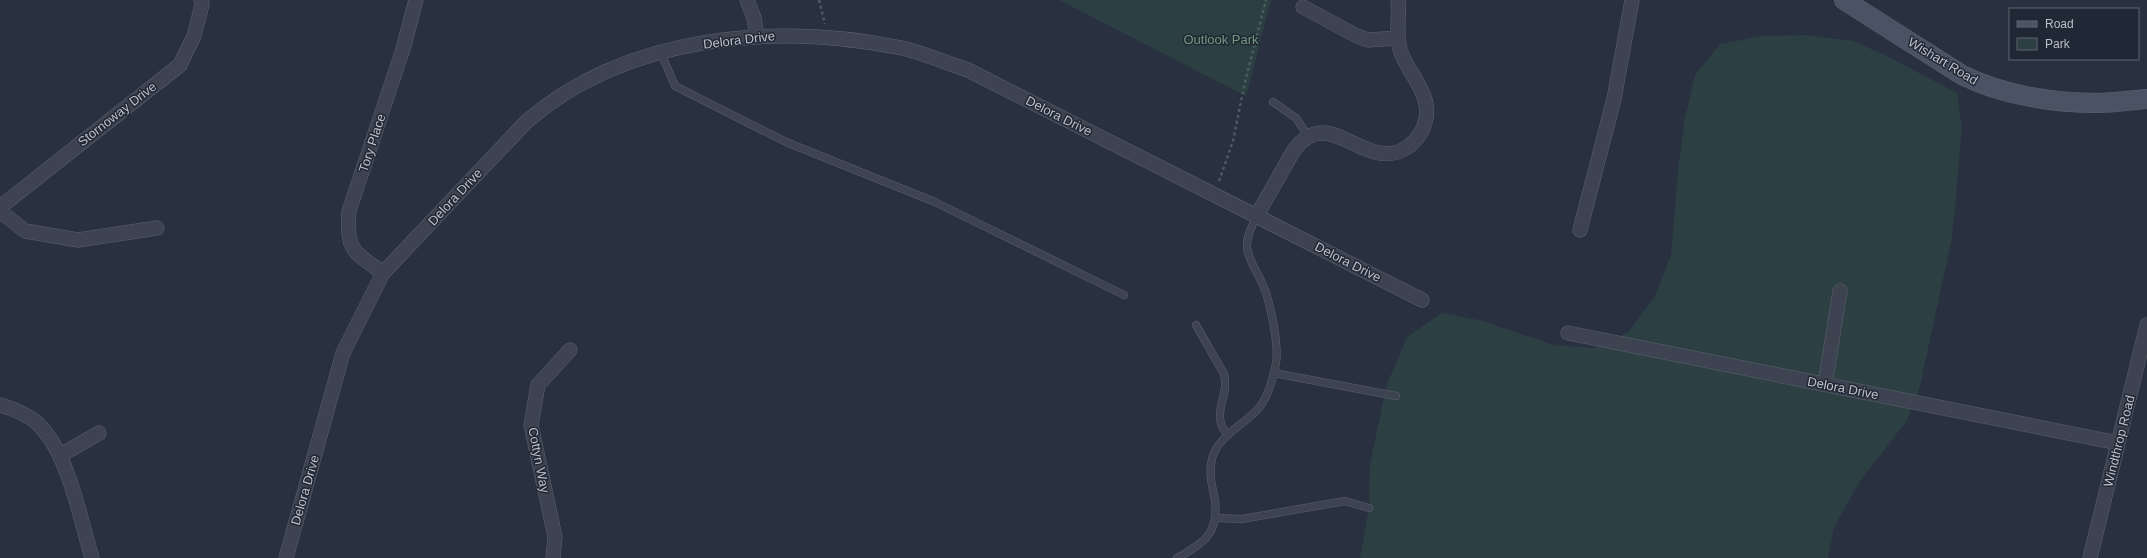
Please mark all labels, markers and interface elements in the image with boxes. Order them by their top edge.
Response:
legend [2009,8,2139,60]
text: Road [2045,17,2074,31]
street label: Delora Drive [702,28,776,52]
park label: Outlook Park [1183,32,1259,47]
street label: Wishart Road [1905,34,1981,88]
text: Park [2045,37,2071,51]
street label: Stornoway Drive [75,79,159,149]
street label: Delora Drive [1023,93,1095,139]
street label: Tory Place [355,112,389,174]
street label: Delora Drive [425,165,485,229]
street label: Delora Drive [1312,239,1384,285]
street label: Delora Drive [1806,374,1880,402]
street label: Windthrop Road [2100,394,2138,488]
street label: Cottyn Way [525,426,553,495]
street label: Delora Drive [288,453,322,527]

